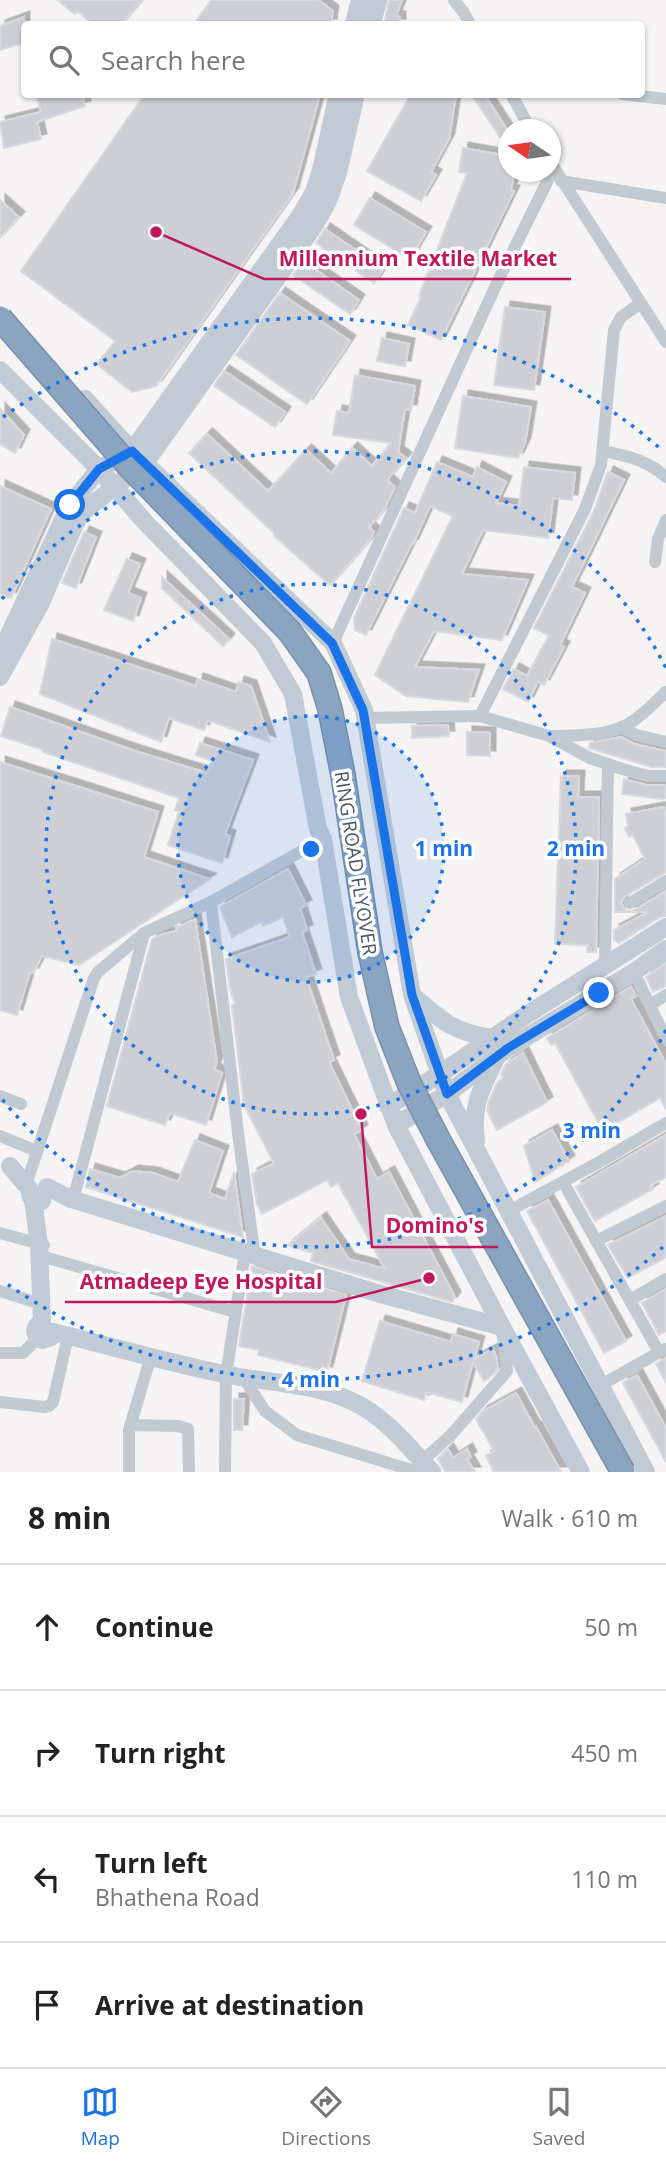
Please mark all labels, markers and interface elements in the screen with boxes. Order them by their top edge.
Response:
search box [21,21,645,98]
icon: search [45,41,83,79]
text: Search here [101,42,246,78]
north arrow [498,119,561,182]
callout: Millennium Textile Market [264,237,571,279]
text: Millennium Textile Market [279,244,557,272]
route start [54,489,85,520]
street label: RING ROAD FLYOVER [329,769,383,957]
text: 1 min [415,834,473,862]
text: 2 min [547,834,605,862]
centre of rings [299,837,323,861]
route end [583,977,614,1008]
text: 3 min [563,1116,621,1144]
callout: Domino's [372,1205,498,1247]
text: Domino's [386,1211,484,1239]
callout: Atmadeep Eye Hospital [65,1260,336,1302]
text: Atmadeep Eye Hospital [80,1267,322,1295]
text: 4 min [282,1365,340,1393]
text: 8 min [28,1497,111,1538]
text: Walk · 610 m [501,1502,638,1534]
icon: ahead [28,1608,66,1646]
text: Continue [95,1609,214,1645]
text: 50 m [584,1611,638,1643]
icon: right [28,1734,66,1772]
text: Turn right [95,1735,226,1771]
text: 450 m [571,1737,638,1769]
text: Turn left [95,1845,207,1881]
icon: left [28,1860,66,1898]
text: 110 m [571,1863,638,1895]
text: Bhathena Road [95,1881,260,1913]
icon: arrive [28,1986,66,2024]
text: Arrive at destination [95,1987,364,2023]
tab: Map [81,2083,120,2151]
tab: Directions [281,2083,371,2151]
tab: Saved [533,2083,585,2151]

